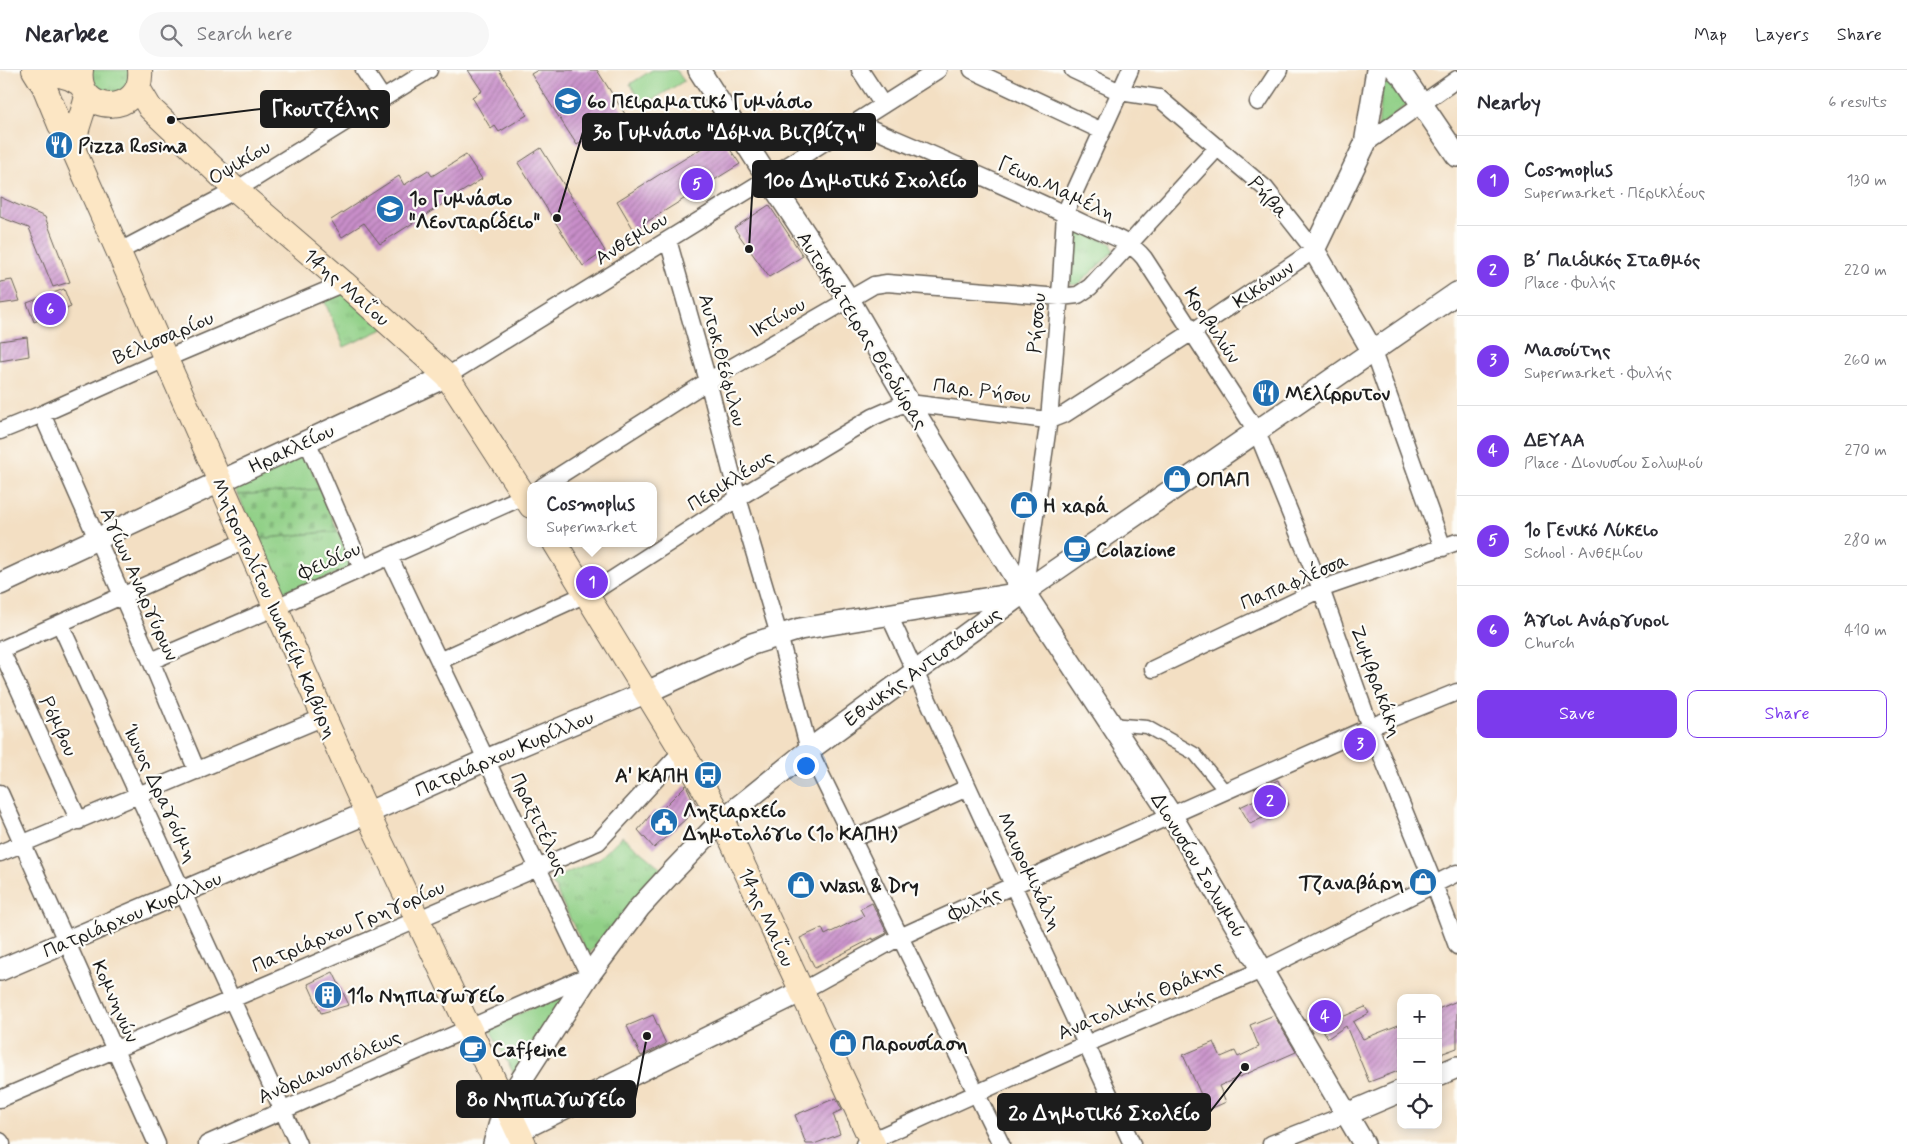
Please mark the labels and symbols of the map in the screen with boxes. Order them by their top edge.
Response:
school or university icon: 6ο Πειραματικό Γυμνάσιο [553,86,583,116]
place label: 6ο Πειραματικό Γυμνάσιο [587,89,812,116]
callout: Γκουτζέλης [261,91,389,127]
text: Γκουτζέλης [271,95,379,124]
callout: 3ο Γυμνάσιο "Δόμνα Βιζβίζη" [583,114,875,150]
text: 3ο Γυμνάσιο "Δόμνα Βιζβίζη" [593,119,865,147]
restaurant icon: Pizza Rosina [44,130,74,160]
place label: Pizza Rosina [78,133,188,160]
street label: Οψικίου [203,134,276,192]
street label: Γεωρ.Μαμέλη [993,150,1120,228]
callout: 10ο Δημοτικό Σχολείο [753,161,977,197]
pin: 5 [681,165,713,203]
text: 10ο Δημοτικό Σχολείο [763,167,967,195]
street label: Ρήβα [1242,171,1294,225]
place label: 1ο Γυμνάσιο "Λεονταρίδειο" [409,186,541,236]
school or university icon: 1ο Γυμνάσιο "Λεονταρίδειο" [375,194,405,224]
street label: Ανθεμίου [590,206,673,272]
street label: Αυτοκράτειρας Θεοδώρας [790,227,934,435]
street label: 14ης Μαΐου [297,243,395,333]
street label: Κικόνων [1228,255,1300,316]
street label: Κροβυλών [1177,282,1247,369]
pin: 6 [34,290,66,328]
street label: Αυτοκ.Θεόφιλου [691,291,752,430]
street label: Ικτίνου [745,291,811,345]
street label: Ρήσσου [1021,292,1054,354]
street label: Βελισσαρίου [109,305,218,372]
street label: Παρ. Ρήσου [932,372,1032,411]
restaurant icon: Μελίρρυτον [1251,378,1281,408]
place label: Μελίρρυτον [1285,381,1390,408]
street label: Ηρακλείου [244,418,339,481]
street label: Περικλέους [682,444,779,518]
shop icon: ΟΠΑΠ [1162,464,1192,494]
place label: ΟΠΑΠ [1196,467,1250,494]
street label: Μητροπολίτου Ιωακείμ Καβύρη [204,474,343,743]
shop icon: Η χαρά [1009,490,1039,520]
place label: Η χαρά [1043,493,1109,520]
street label: Αγίων Αναργύρων [93,504,185,666]
cafe icon: Colazione [1062,534,1092,564]
street label: Φειδίου [293,536,365,587]
place label: Colazione [1096,537,1176,564]
street label: Παπαφλέσσα [1236,547,1353,617]
pin: 1 [576,563,608,601]
street label: Εθνικής Αντιστάσεως [839,601,1007,733]
street label: Ζυμβρακάκη [1343,622,1408,741]
street label: Ρόμβου [32,692,83,761]
street label: Πατριάρχου Κυρίλλου [411,705,598,804]
street label: Ίωνος Δραγούμη [116,720,204,867]
pin: 3 [1344,725,1376,763]
your location [793,753,819,779]
bus stop icon: Α' ΚΑΠΗ [693,760,723,790]
place label: Α' ΚΑΠΗ [615,763,689,790]
street label: Πραξιτέλους [503,769,574,881]
pin: 2 [1254,782,1286,820]
street label: Διονυσίου Σολωμού [1144,788,1252,943]
place label: Ληξιαρχείο Δημοτολόγιο (1ο ΚΑΠΗ) [682,798,898,848]
public building icon: Ληξιαρχείο Δημοτολόγιο (1ο ΚΑΠΗ) [649,807,679,837]
street label: Μαυρομιχάλη [989,808,1068,935]
street label: 14ης Μαΐου [731,864,800,972]
street label: Πατριάρχου Κυρίλλου [39,866,226,965]
shop icon: Τζαναβάρη [1408,867,1438,897]
shop icon: Wash & Dry [786,870,816,900]
place label: Τζαναβάρη [1298,870,1404,897]
place label: Wash & Dry [819,873,919,900]
street label: Πατριάρχου Γρηγορίου [248,875,449,980]
street label: Φυλής [943,880,1006,929]
street label: Ανατολικής Θράκης [1054,953,1228,1047]
street label: Κομνηνών [84,956,145,1047]
building icon: 11ο Νηπιαγωγείο [313,980,343,1010]
place label: 11ο Νηπιαγωγείο [347,983,505,1010]
pin: 4 [1309,997,1341,1035]
street label: Ανδριανουπόλεως [254,1024,406,1111]
shop icon: Παρουσίαση [828,1028,858,1058]
place label: Παρουσίαση [862,1031,968,1058]
cafe icon: Caffeine [458,1034,488,1064]
place label: Caffeine [492,1037,567,1064]
callout: 8ο Νηπιαγωγείο [457,1081,635,1117]
text: 8ο Νηπιαγωγείο [467,1086,625,1114]
callout: 2o Δημοτικό Σχολείο [998,1094,1210,1130]
text: 2o Δημοτικό Σχολείο [1008,1100,1200,1128]

